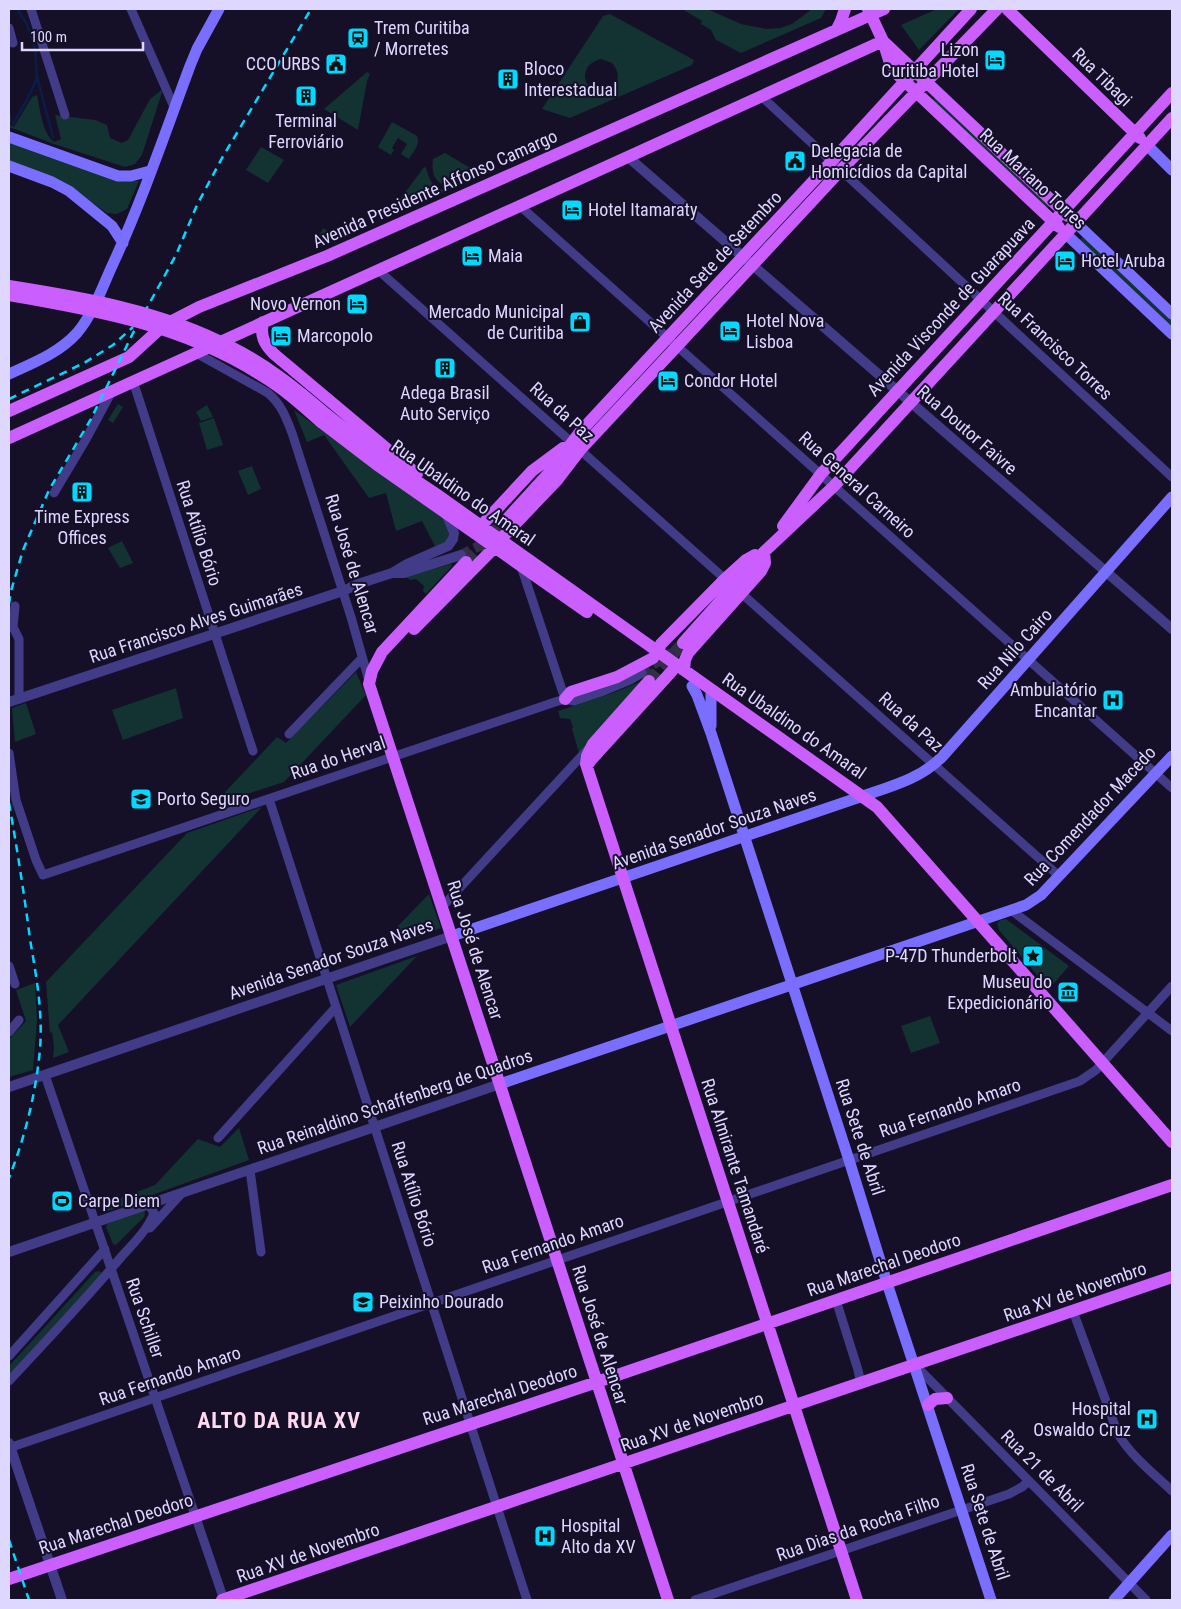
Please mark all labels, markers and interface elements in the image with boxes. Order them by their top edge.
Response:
place label: Trem Curitiba / Morretes [374,17,470,59]
scale bar [22,20,144,52]
station icon: Trem Curitiba / Morretes [346,26,370,50]
text: 100 m [30,28,67,46]
place label: Lizon Curitiba Hotel [881,39,979,81]
street label: Rua Tibagi [1068,43,1136,110]
hotel icon: Lizon Curitiba Hotel [983,48,1007,72]
public building icon: CCO URBS [324,52,348,76]
place label: CCO URBS [246,53,320,74]
place label: Bloco Interestadual [524,58,617,100]
building icon: Bloco Interestadual [496,67,520,91]
building icon: Terminal Ferroviário [294,84,318,108]
place label: Terminal Ferroviário [268,110,344,152]
street label: Rua Mariano Torres [976,124,1091,233]
street label: Avenida Presidente Affonso Camargo [309,125,560,252]
place label: Delegacia de Homicídios da Capital [811,140,967,182]
public building icon: Delegacia de Homicídios da Capital [783,149,807,173]
street label: Avenida Sete de Setembro [644,186,786,337]
hotel icon: Hotel Itamaraty [560,198,584,222]
place label: Hotel Itamaraty [588,199,698,220]
street label: Avenida Visconde de Guarapuava [862,213,1039,400]
hotel icon: Maia [460,244,484,268]
place label: Maia [488,245,523,266]
hotel icon: Hotel Aruba [1053,249,1077,273]
place label: Hotel Aruba [1081,250,1165,271]
street label: Rua Francisco Torres [994,287,1117,404]
hotel icon: Novo Vernon [345,292,369,316]
place label: Novo Vernon [250,293,341,314]
place label: Mercado Municipal de Curitiba [428,301,564,343]
shop icon: Mercado Municipal de Curitiba [568,310,592,334]
place label: Hotel Nova Lisboa [746,310,824,352]
hotel icon: Hotel Nova Lisboa [718,319,742,343]
hotel icon: Marcopolo [269,324,293,348]
place label: Marcopolo [297,325,373,346]
building icon: Adega Brasil Auto Serviço [433,356,457,380]
hotel icon: Condor Hotel [656,369,680,393]
place label: Condor Hotel [684,370,778,391]
street label: Rua da Paz [526,377,599,446]
street label: Rua Doutor Faivre [913,381,1022,479]
place label: Adega Brasil Auto Serviço [400,382,490,424]
street label: Rua General Carneiro [795,427,920,542]
street label: Rua Ubaldino do Amaral [388,435,539,550]
street label: Rua Atílio Bório [173,477,226,588]
building icon: Time Express Offices [70,480,94,504]
street label: Rua José de Alencar [321,491,384,637]
place label: Time Express Offices [34,506,130,548]
street label: Rua Francisco Alves Guimarães [87,578,305,667]
street label: Rua Nilo Cairo [973,604,1056,693]
street label: Rua Ubaldino do Amaral [719,668,870,783]
place label: Ambulatório Encantar [1010,679,1098,721]
street label: Rua da Paz [875,687,948,756]
hospital icon: Ambulatório Encantar [1101,688,1125,712]
street label: Rua do Herval [288,732,388,784]
street label: Rua Comendador Macedo [1020,742,1160,890]
street label: Avenida Senador Souza Naves [609,784,819,873]
school or university icon: Porto Seguro [129,787,153,811]
place label: Porto Seguro [157,788,250,809]
street label: Rua José de Alencar [443,878,508,1023]
street label: Avenida Senador Souza Naves [226,914,436,1003]
place icon: P-47D Thunderbolt [1021,944,1045,968]
place label: P-47D Thunderbolt [885,945,1017,966]
place label: Museu do Expedicionário [947,971,1052,1013]
museum icon: Museu do Expedicionário [1056,980,1080,1004]
street label: Rua Reinaldino Schaffenberg de Quadros [255,1044,535,1159]
street label: Rua Fernando Amaro [876,1073,1023,1142]
street label: Rua Almirante Tamandaré [697,1076,774,1256]
street label: Rua Sete de Abril [832,1076,889,1198]
street label: Rua Atílio Bório [388,1138,441,1249]
sports icon: Carpe Diem [50,1189,74,1213]
place label: Carpe Diem [78,1190,160,1211]
street label: Rua Fernando Amaro [479,1209,626,1278]
street label: Rua Marechal Deodoro [804,1228,963,1301]
street label: Rua XV de Novembro [1001,1257,1149,1326]
street label: Rua José de Alencar [568,1263,633,1408]
street label: Rua Schiller [122,1275,169,1361]
school or university icon: Peixinho Dourado [351,1290,375,1314]
place label: Peixinho Dourado [379,1291,504,1312]
street label: Rua Fernando Amaro [96,1341,243,1410]
street label: Rua Marechal Deodoro [420,1360,580,1429]
street label: Rua XV de Novembro [618,1387,766,1456]
place label: Hospital Oswaldo Cruz [1033,1398,1131,1440]
hospital icon: Hospital Oswaldo Cruz [1135,1407,1159,1431]
district label: ALTO DA RUA XV [197,1408,361,1433]
street label: Rua 21 de Abril [997,1425,1088,1516]
street label: Rua Sete de Abril [957,1461,1014,1583]
street label: Rua Marechal Deodoro [36,1489,196,1558]
street label: Rua Dias da Rocha Filho [774,1490,942,1565]
place label: Hospital Alto da XV [561,1515,636,1557]
street label: Rua XV de Novembro [234,1518,382,1587]
hospital icon: Hospital Alto da XV [533,1524,557,1548]

